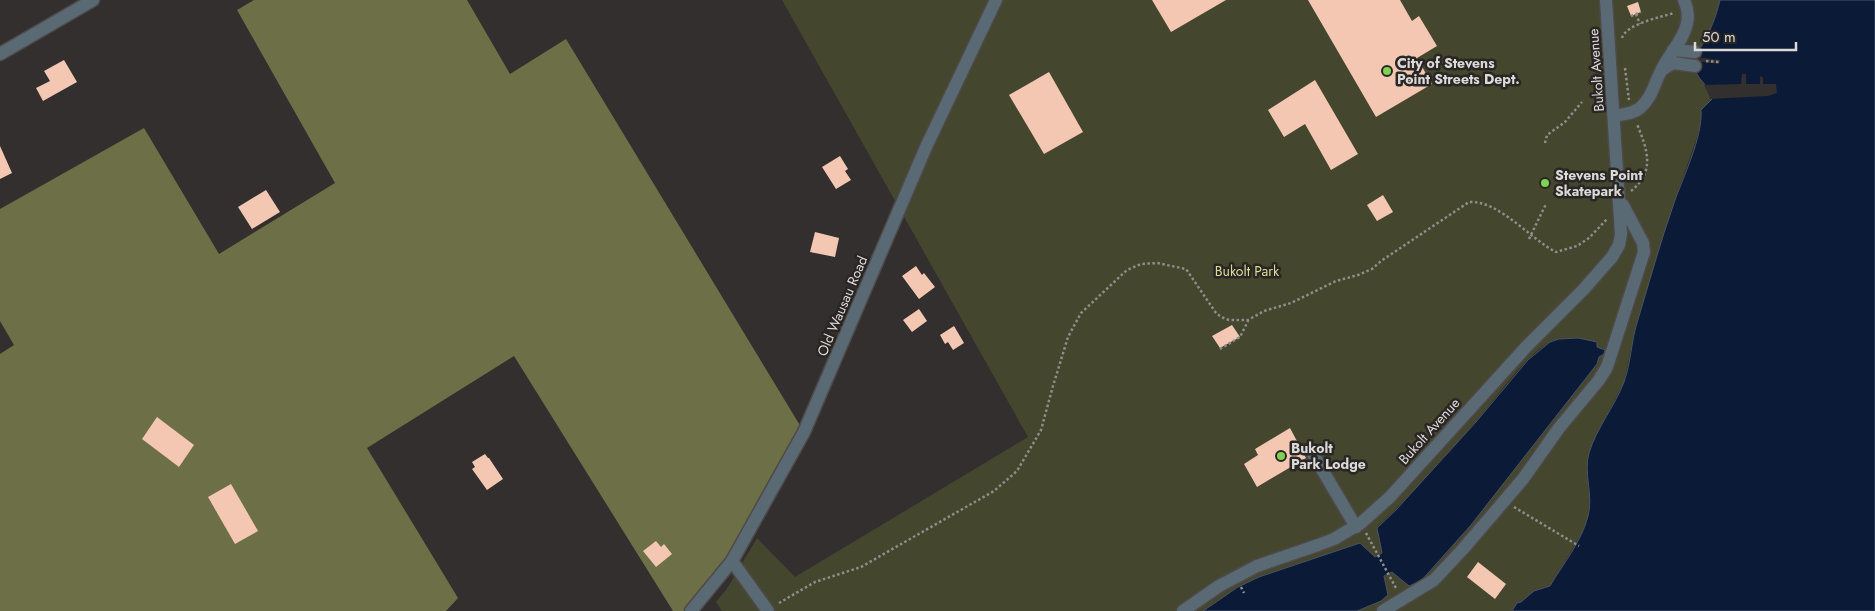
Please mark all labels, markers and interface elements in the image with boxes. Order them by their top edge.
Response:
scale bar [1695,20,1796,52]
text: 50 m [1702,26,1736,48]
street label: Bukolt Avenue [1583,28,1609,112]
place label: City of Stevens Point Streets Dept. [1397,53,1520,89]
marker: City of Stevens Point Streets Dept. [1381,65,1393,77]
place label: Stevens Point Skatepark [1555,165,1643,201]
marker: Stevens Point Skatepark [1539,177,1551,189]
street label: Old Wausau Road [812,253,872,359]
park label: Bukolt Park [1215,261,1280,281]
street label: Bukolt Avenue [1394,393,1464,469]
place label: Bukolt Park Lodge [1291,438,1366,474]
marker: Bukolt Park Lodge [1275,450,1287,462]

